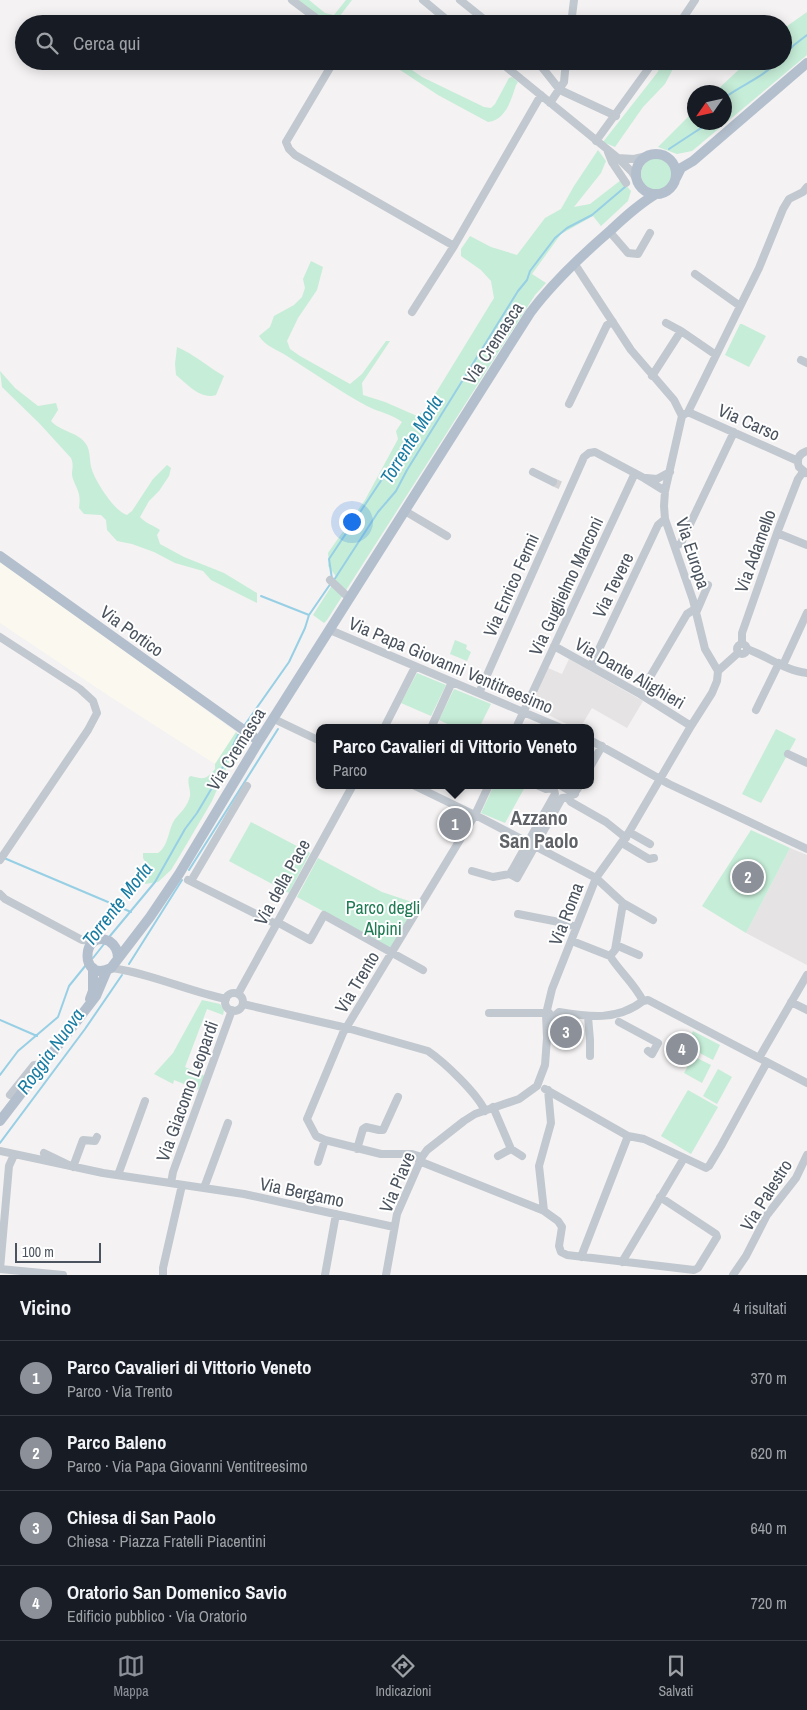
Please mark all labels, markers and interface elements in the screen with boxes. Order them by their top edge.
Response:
search box [15,15,792,70]
icon: search [33,29,61,57]
text: Cerca qui [73,30,141,56]
north arrow [687,85,732,130]
street label: Via Cremasca [457,297,529,389]
water label: Torrente Morla [373,389,449,488]
street label: Via Carso [714,397,784,447]
street label: Via Adamello [728,506,782,596]
your location [339,509,365,535]
street label: Via Guglielmo Marconi [523,512,609,660]
street label: Via Europa [670,514,716,592]
street label: Via Enrico Fermi [477,529,545,641]
street label: Via Tevere [586,548,640,622]
street label: Via Portico [95,599,169,663]
street label: Via Papa Giovanni Ventitreesimo [345,611,557,719]
street label: Via Dante Alighieri [570,631,690,715]
street label: Via Cremasca [201,703,271,795]
popup [316,724,594,789]
text: Parco Cavalieri di Vittorio Veneto [333,733,577,759]
text: Parco [333,759,367,781]
district label: Azzano San Paolo [499,804,579,854]
pin: 1 [439,805,471,843]
street label: Via della Pace [248,834,316,930]
water label: Torrente Morla [76,856,158,951]
pin: 2 [732,858,764,896]
street label: Via Roma [543,879,589,949]
park label: Parco degli Alpini [346,895,420,941]
street label: Via Trento [329,946,385,1018]
water label: Roggia Nuova [10,1003,90,1099]
pin: 3 [550,1013,582,1051]
street label: Via Giacomo Leopardi [150,1017,224,1165]
pin: 4 [666,1030,698,1068]
street label: Via Piave [373,1148,421,1216]
street label: Via Palestro [734,1154,798,1236]
street label: Via Bergamo [257,1171,347,1213]
scale bar [15,1240,101,1263]
text: 100 m [22,1243,54,1261]
text: Vicino [20,1293,71,1322]
text: 4 risultati [733,1297,787,1319]
text: Parco Cavalieri di Vittorio Veneto [67,1354,312,1380]
text: 1 [32,1367,40,1389]
text: 370 m [751,1367,787,1389]
text: Parco · Via Trento [67,1380,173,1402]
text: Parco Baleno [67,1429,167,1455]
text: 2 [32,1442,40,1464]
text: 620 m [751,1442,787,1464]
text: Parco · Via Papa Giovanni Ventitreesimo [67,1455,307,1477]
text: Chiesa di San Paolo [67,1504,216,1530]
text: 3 [32,1517,40,1539]
text: 640 m [751,1517,787,1539]
text: Chiesa · Piazza Fratelli Piacentini [67,1530,266,1552]
text: Oratorio San Domenico Savio [67,1579,287,1605]
text: 4 [32,1592,40,1614]
text: 720 m [751,1592,787,1614]
text: Edificio pubblico · Via Oratorio [67,1605,247,1627]
tab: Mappa [113,1652,149,1700]
tab: Indicazioni [375,1652,432,1700]
tab: Salvati [658,1652,694,1700]

